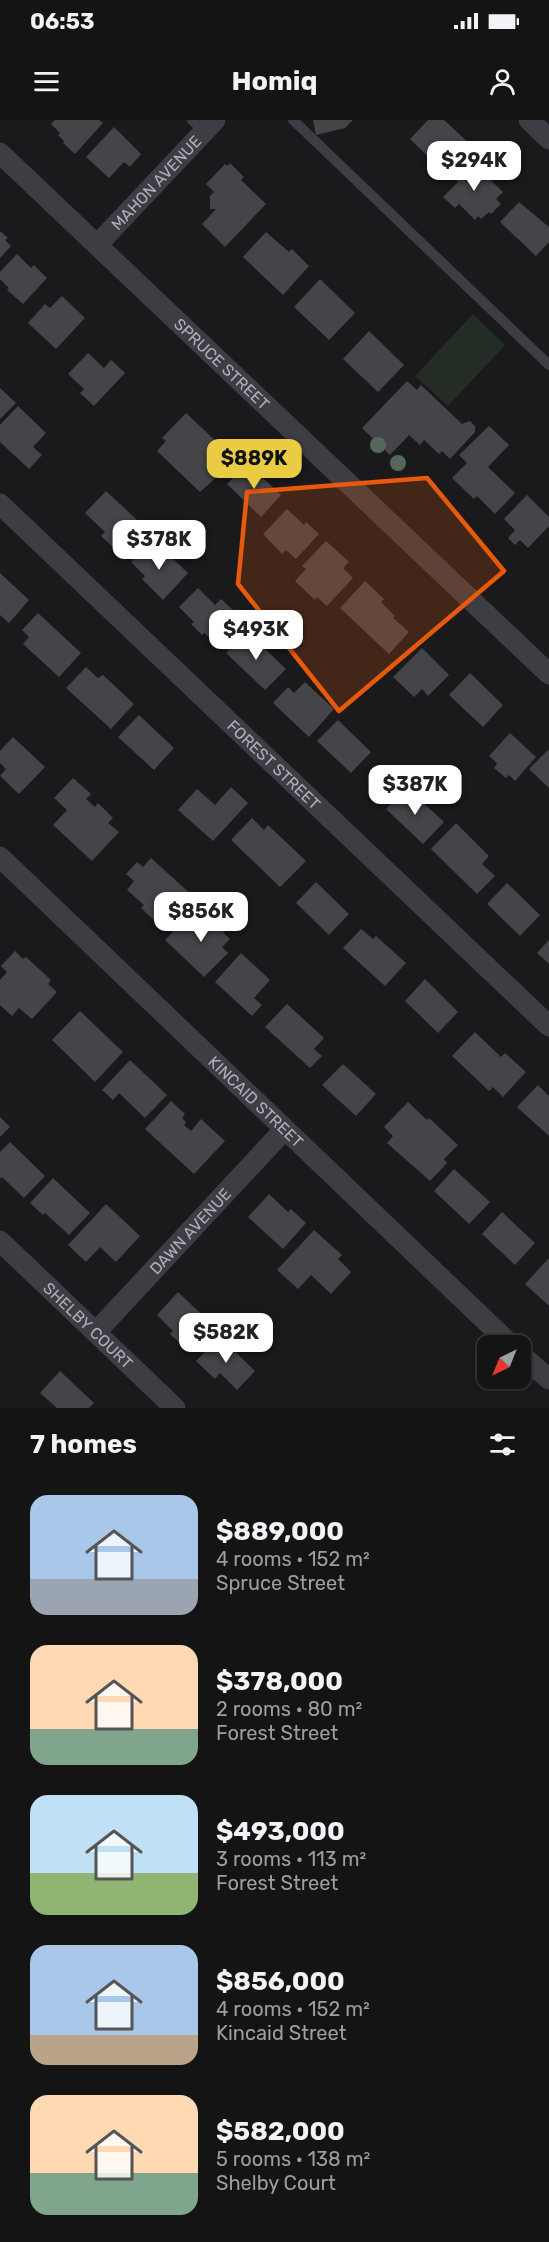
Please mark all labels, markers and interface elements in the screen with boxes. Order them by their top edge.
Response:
text: 06:53 [30,8,94,35]
icon: menu [30,65,63,98]
text: Homiq [231,65,318,97]
icon: person [486,65,519,98]
street label: MAHON AVENUE [107,131,205,234]
pin: $294K [432,141,516,192]
text: $294K [441,148,507,172]
street label: SPRUCE STREET [170,314,274,413]
pin: $889K [212,439,296,490]
text: $889K [221,446,287,470]
pin: $378K [117,520,201,571]
text: $378K [127,527,191,551]
pin: $493K [214,610,298,661]
text: $493K [223,617,289,641]
street label: FOREST STREET [223,716,324,813]
pin: $387K [373,765,457,816]
text: $387K [383,772,447,796]
pin: $856K [159,892,243,943]
text: $856K [168,899,234,923]
street label: KINCAID STREET [205,1052,307,1151]
street label: DAWN AVENUE [145,1184,235,1278]
street label: SHELBY COURT [40,1278,137,1372]
pin: $582K [184,1313,268,1364]
text: $582K [193,1320,259,1344]
north arrow [477,1335,531,1389]
map controls [477,1335,531,1389]
icon: filters [486,1428,519,1461]
text: 7 homes [30,1429,137,1460]
text: $889,000 [216,1516,344,1547]
icon: home [78,1519,150,1591]
text: 4 rooms · 152 m² [216,1547,370,1571]
text: Spruce Street [216,1571,345,1595]
text: $378,000 [216,1666,343,1697]
icon: home [78,1669,150,1741]
text: 2 rooms · 80 m² [216,1697,362,1721]
text: Forest Street [216,1721,338,1745]
text: $493,000 [216,1816,345,1847]
icon: home [78,1819,150,1891]
text: 3 rooms · 113 m² [216,1847,366,1871]
text: Forest Street [216,1871,338,1895]
text: $856,000 [216,1966,345,1997]
icon: home [78,1969,150,2041]
text: 4 rooms · 152 m² [216,1997,370,2021]
text: Kincaid Street [216,2021,347,2045]
text: $582,000 [216,2116,345,2147]
icon: home [78,2119,150,2191]
text: 5 rooms · 138 m² [216,2147,370,2171]
text: Shelby Court [216,2171,336,2195]

